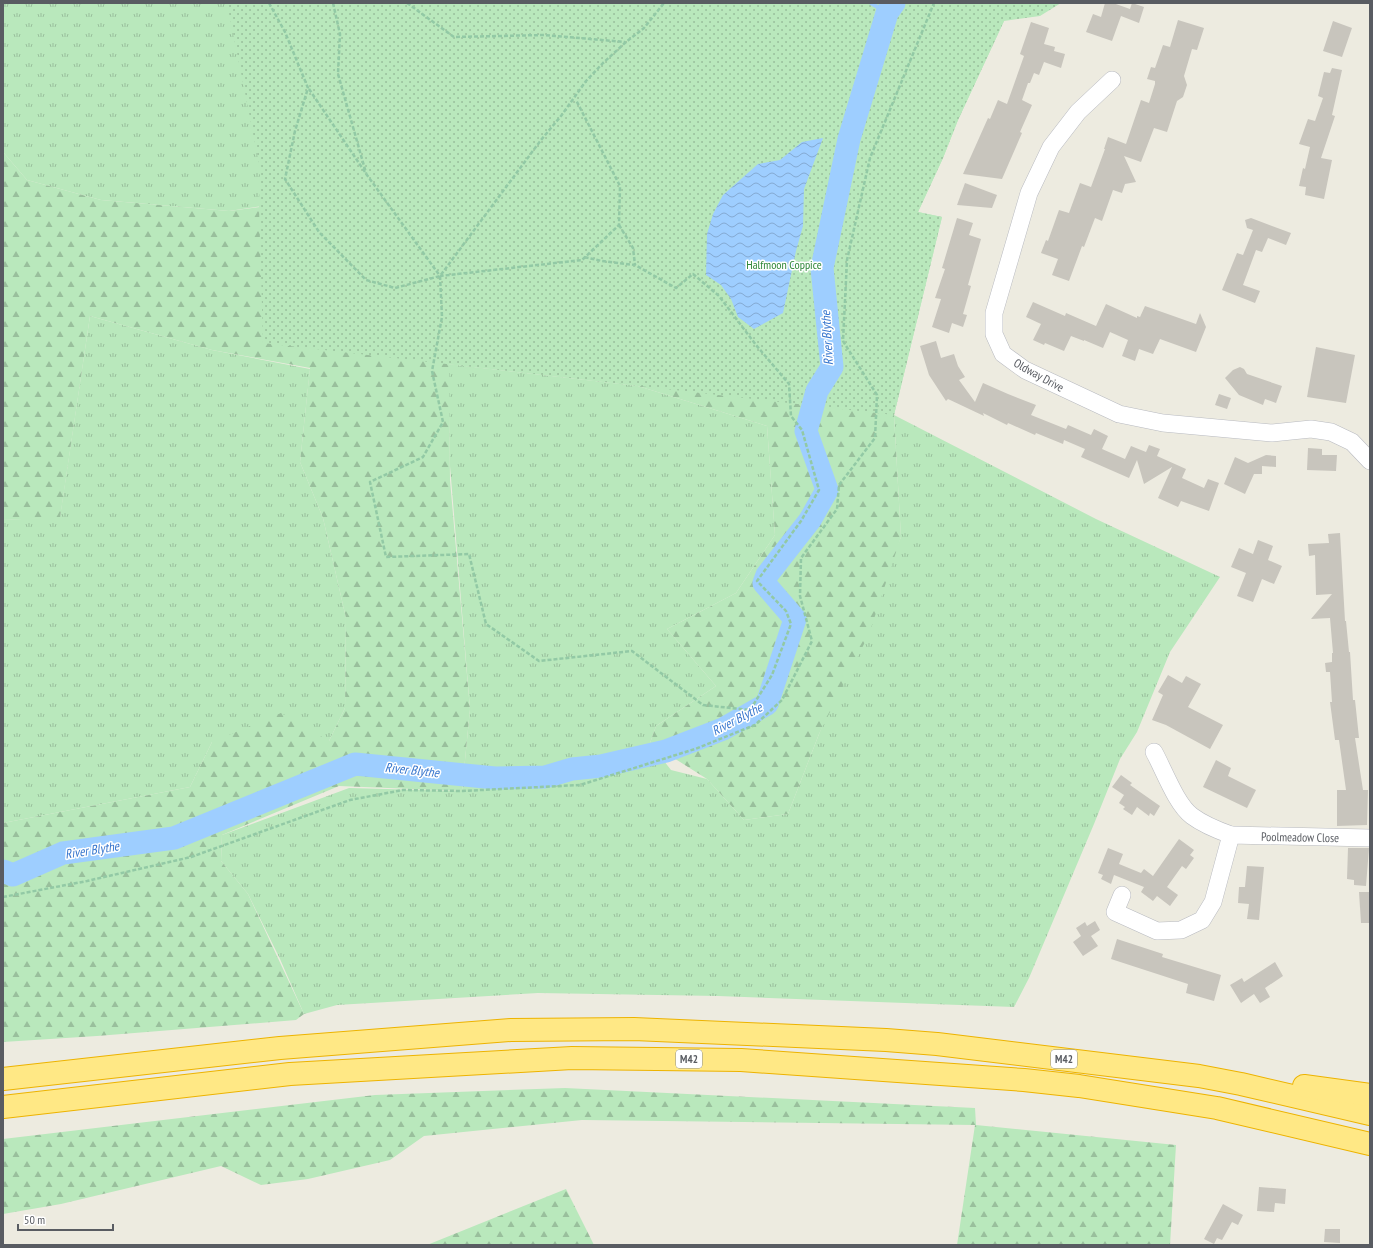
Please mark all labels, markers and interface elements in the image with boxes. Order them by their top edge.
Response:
park label: Halfmoon Coppice [746,257,822,272]
water label: River Blythe [817,309,837,366]
street label: Oldway Drive [1011,355,1067,395]
water label: River Blythe [709,698,766,739]
water label: River Blythe [384,759,442,781]
street label: Poolmeadow Close [1261,829,1339,845]
water label: River Blythe [64,837,122,863]
road number: M42 [676,1050,702,1068]
road number: M42 [1051,1050,1077,1068]
scale bar [18,1206,113,1232]
text: 50 m [24,1212,45,1227]

